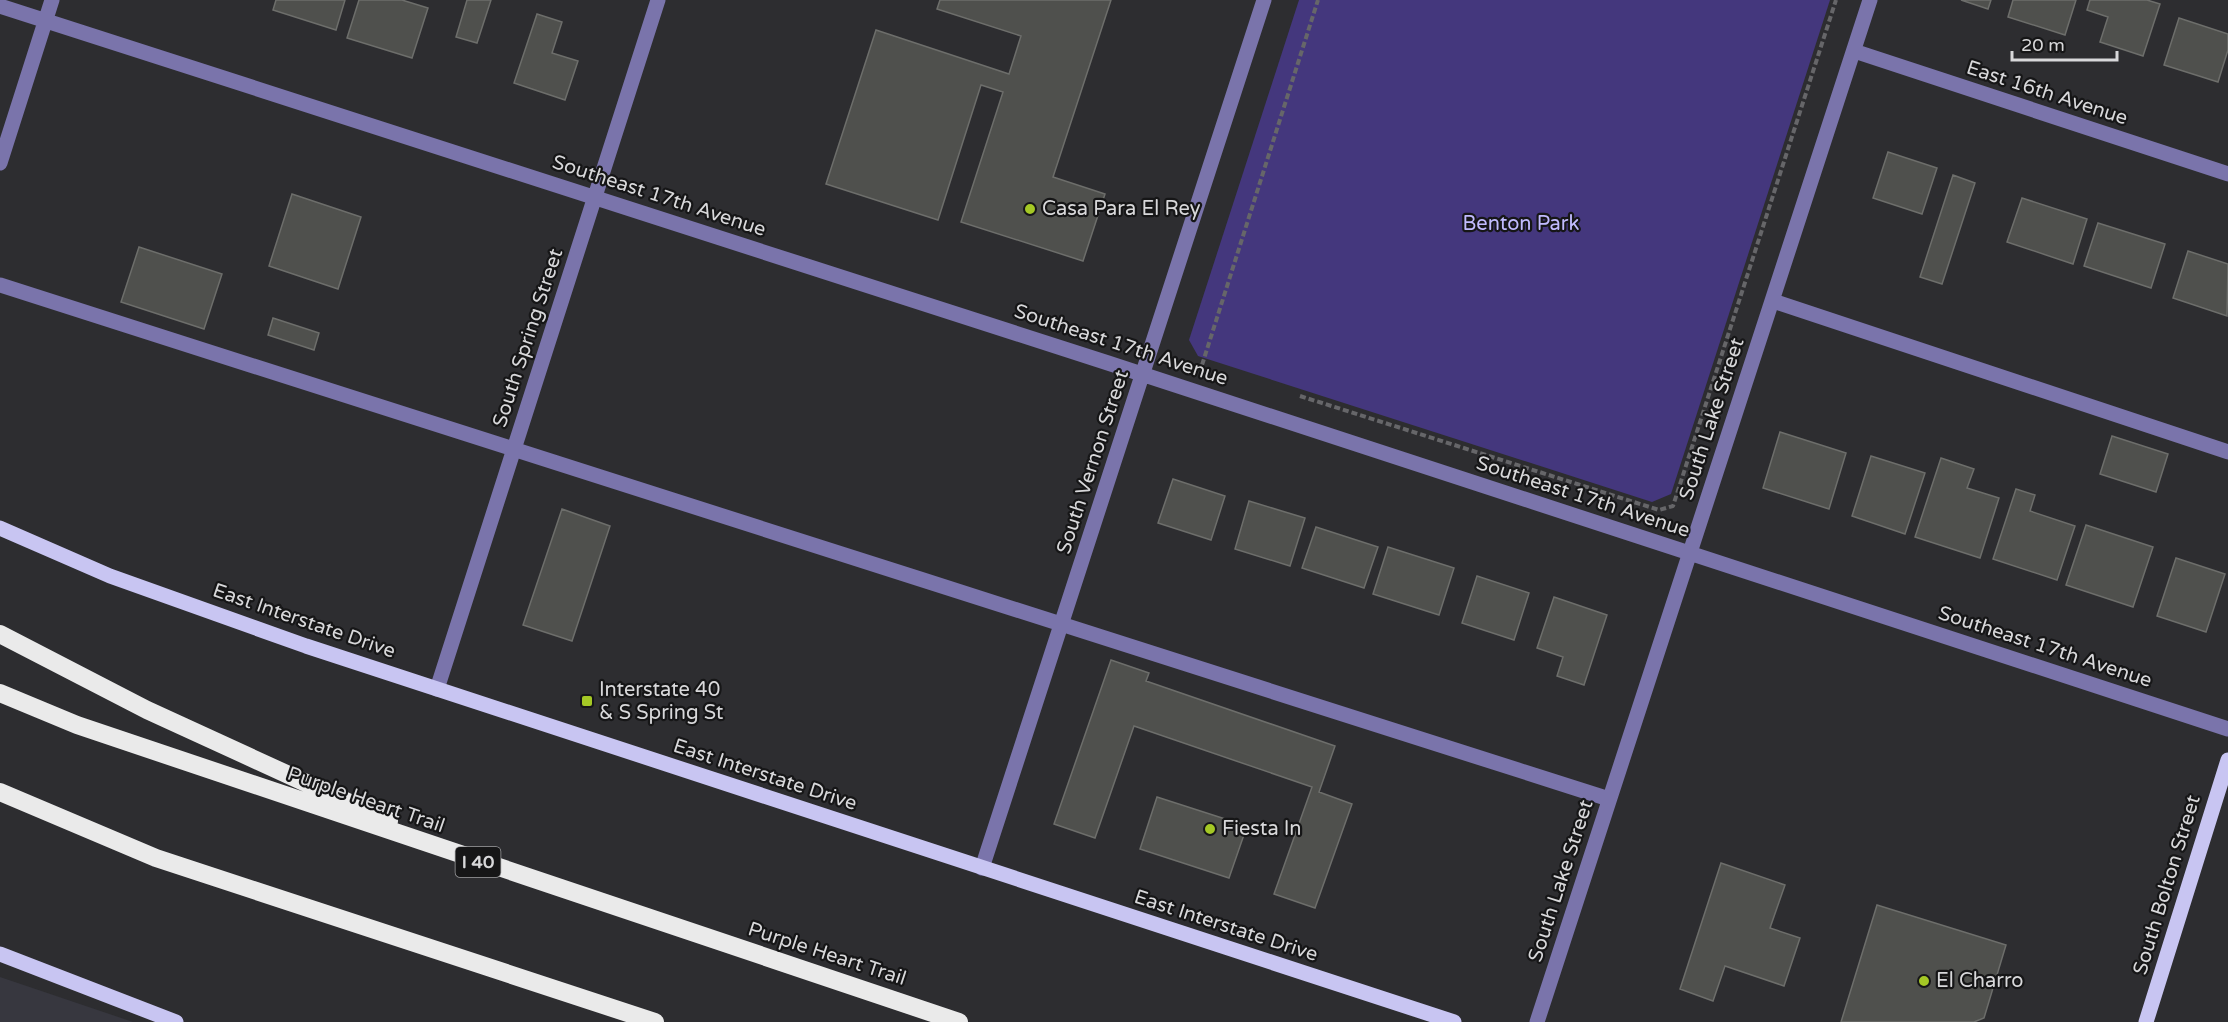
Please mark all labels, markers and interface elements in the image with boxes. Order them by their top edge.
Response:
scale bar [2012,24,2117,62]
text: 20 m [2021,34,2065,56]
street label: East 16th Avenue [1963,56,2131,130]
street label: Southeast 17th Avenue [549,150,769,242]
place label: Casa Para El Rey [1042,197,1201,221]
marker: Casa Para El Rey [1023,202,1037,216]
park label: Benton Park [1463,212,1579,236]
street label: South Spring Street [488,245,568,430]
street label: Southeast 17th Avenue [1011,299,1231,391]
street label: South Lake Street [1674,335,1750,503]
street label: South Vernon Street [1052,366,1134,557]
street label: Southeast 17th Avenue [1473,451,1693,543]
street label: East Interstate Drive [210,578,398,664]
street label: Southeast 17th Avenue [1935,601,2155,693]
place label: Interstate 40 & S Spring St [599,678,724,725]
marker: Interstate 40 & S Spring St [580,694,594,708]
street label: East Interstate Drive [670,734,860,816]
street label: Purple Heart Trail [284,762,448,838]
street label: South Bolton Street [2128,792,2206,978]
street label: South Lake Street [1523,797,1599,965]
place label: Fiesta In [1222,817,1302,841]
marker: Fiesta In [1203,822,1217,836]
road number: I 40 [456,847,500,877]
street label: East Interstate Drive [1131,885,1321,967]
street label: Purple Heart Trail [745,917,909,991]
place label: El Charro [1936,969,2023,993]
marker: El Charro [1917,974,1931,988]

